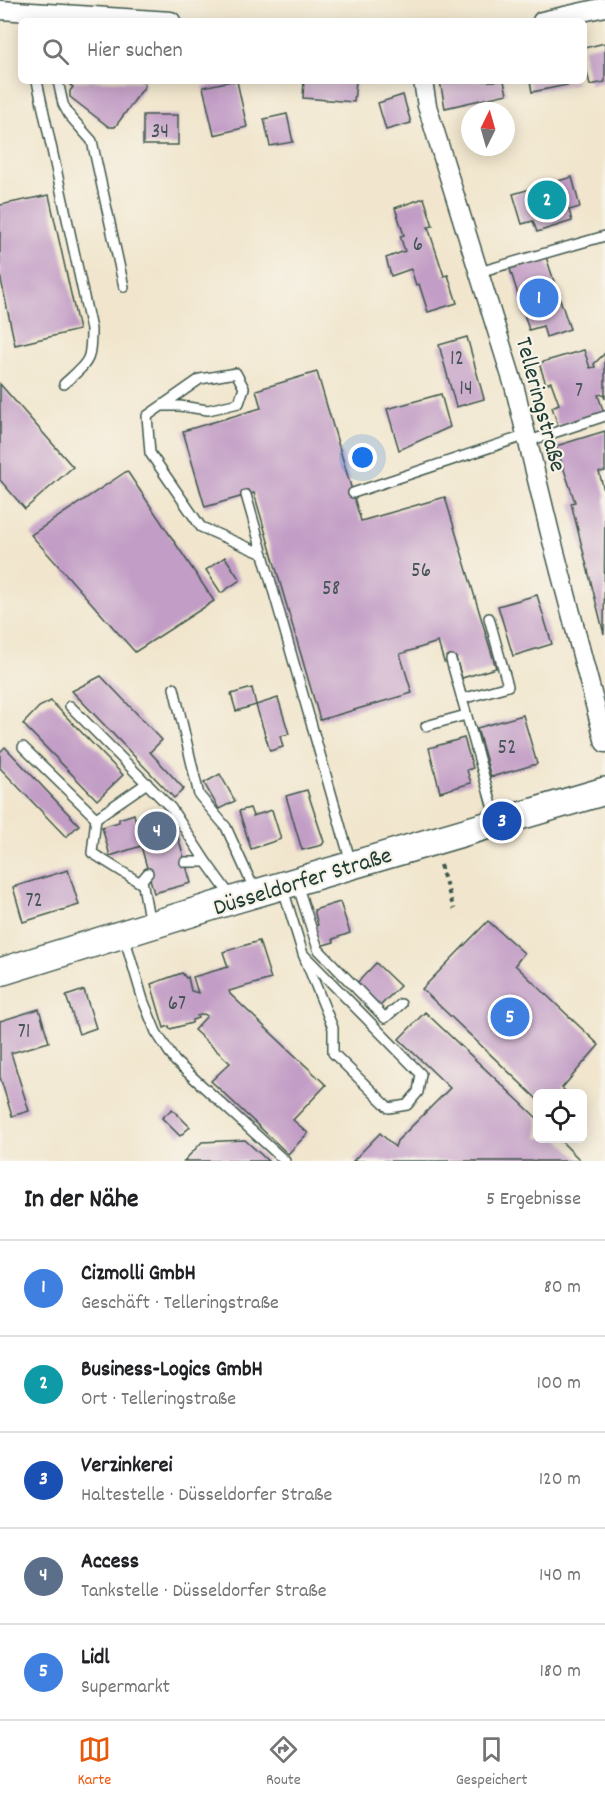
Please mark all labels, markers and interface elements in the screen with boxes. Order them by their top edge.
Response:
search box [18,18,587,84]
icon: search [39,35,72,68]
text: Hier suchen [87,36,183,67]
north arrow [461,102,515,156]
house number: 34 [151,118,169,148]
pin: 2 [528,178,566,222]
house number: 6 [413,231,423,261]
pin: 1 [520,276,558,320]
street label: Telleringstraße [505,334,573,476]
house number: 12 [450,345,464,375]
house number: 14 [459,375,473,405]
house number: 7 [575,377,583,407]
your location [348,443,377,472]
house number: 56 [411,557,431,587]
house number: 58 [322,575,340,605]
house number: 52 [498,734,516,764]
pin: 3 [482,798,522,844]
pin: 4 [138,808,176,854]
street label: Düsseldorfer Straße [209,840,396,926]
house number: 72 [25,887,43,917]
house number: 67 [168,990,186,1020]
pin: 5 [490,994,530,1040]
house number: 71 [18,1018,30,1048]
map controls [533,1089,587,1143]
button: locate [533,1089,587,1143]
text: In der Nähe [24,1182,138,1219]
text: 5 Ergebnisse [486,1186,581,1214]
text: Cizmolli GmbH [81,1259,196,1290]
text: 1 [41,1274,46,1302]
text: 80 m [544,1274,581,1302]
text: Geschäft · Telleringstraße [81,1290,279,1318]
text: Business-Logics GmbH [81,1355,263,1386]
text: 2 [39,1370,48,1398]
text: 100 m [537,1370,581,1398]
text: Ort · Telleringstraße [81,1386,236,1414]
text: Verzinkerei [81,1451,173,1482]
text: 3 [39,1466,48,1494]
text: 120 m [539,1466,581,1494]
text: Haltestelle · Düsseldorfer Straße [81,1482,332,1510]
text: Access [81,1547,139,1578]
text: 4 [39,1562,48,1590]
text: 140 m [539,1562,581,1590]
text: Tankstelle · Düsseldorfer Straße [81,1578,327,1606]
text: Lidl [81,1643,110,1674]
text: 5 [39,1658,48,1686]
text: 180 m [539,1658,581,1686]
text: Supermarkt [81,1674,170,1702]
tab: Karte [77,1733,111,1792]
tab: Route [266,1733,301,1792]
tab: Gespeichert [456,1733,528,1792]

